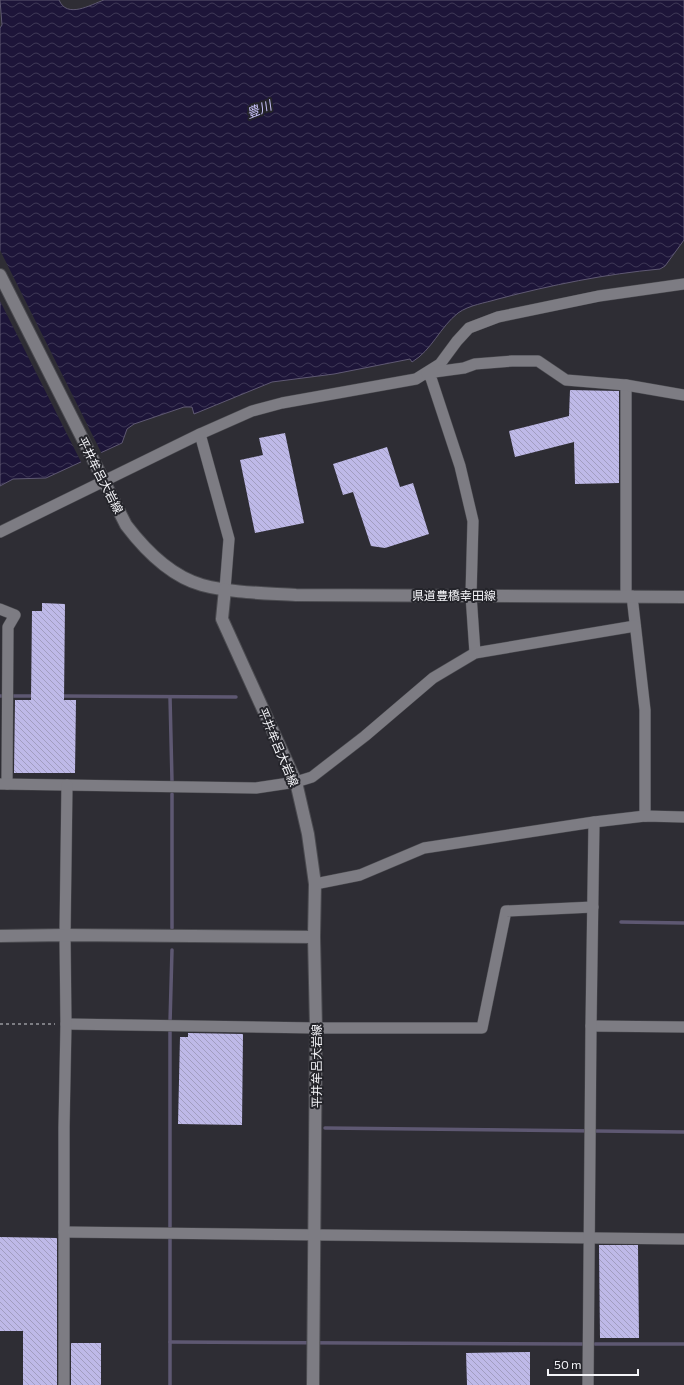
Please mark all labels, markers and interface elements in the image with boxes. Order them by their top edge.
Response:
water label: 豊川 [244,96,276,121]
street label: 平井牟呂大岩線 [76,434,126,516]
street label: 県道豊橋幸田線 [412,588,496,602]
street label: 平井牟呂大岩線 [256,706,302,788]
street label: 平井牟呂大岩線 [309,1024,323,1108]
scale bar [548,1351,638,1377]
text: 50 m [554,1357,582,1371]

